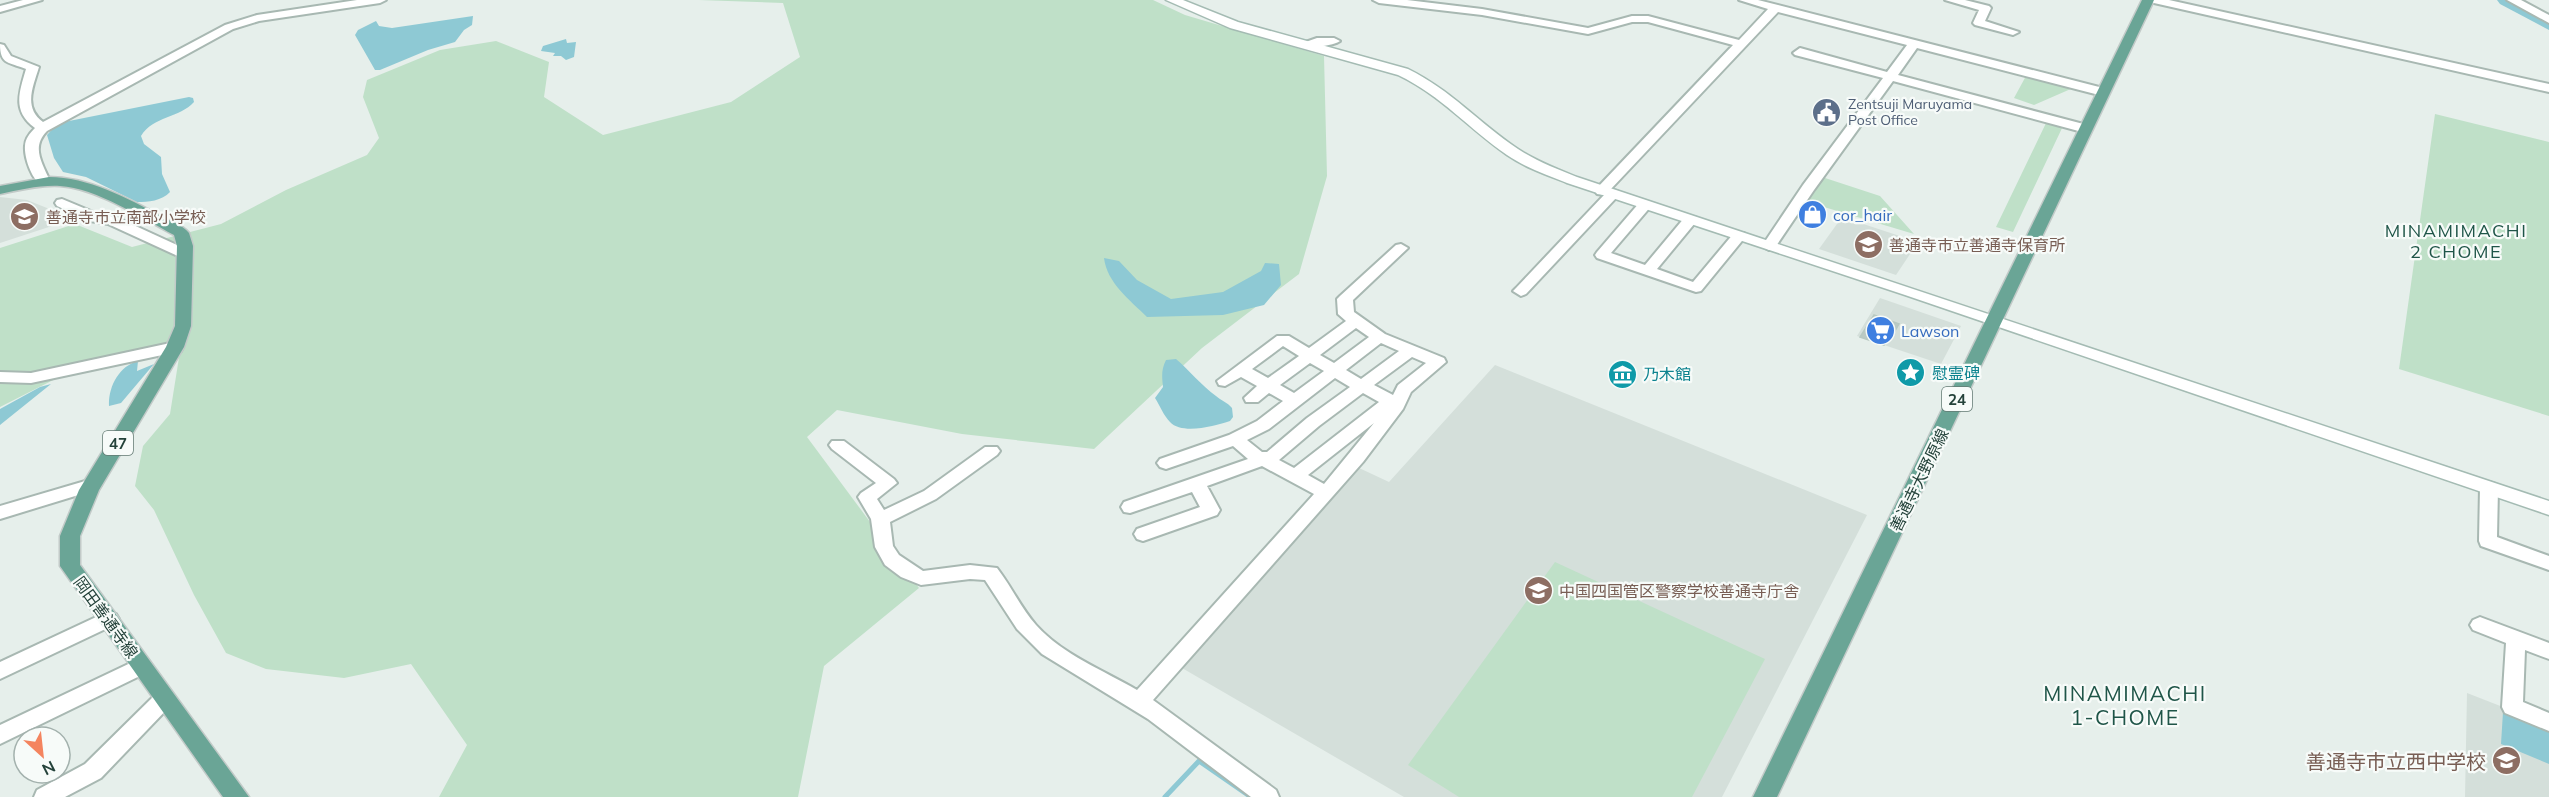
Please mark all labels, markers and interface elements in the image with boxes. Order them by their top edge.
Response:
place label: Zentsuji Maruyama Post Office [1848,95,1972,129]
public building icon: Zentsuji Maruyama Post Office [1811,96,1843,128]
shop icon: cor_hair [1796,199,1828,231]
school or university icon: 善通寺市立南部小学校 [9,201,41,233]
place label: cor_hair [1833,205,1892,225]
place label: 善通寺市立南部小学校 [46,207,206,227]
district label: MINAMIMACHI 2 CHOME [2385,219,2527,263]
school or university icon: 善通寺市立善通寺保育所 [1852,229,1884,261]
place label: 善通寺市立善通寺保育所 [1889,235,2065,255]
supermarket icon: Lawson [1864,315,1896,347]
place label: Lawson [1901,321,1959,341]
place icon: 慰霊碑 [1895,357,1927,389]
museum icon: 乃木館 [1606,358,1638,390]
place label: 慰霊碑 [1932,363,1980,383]
place label: 乃木館 [1643,364,1691,384]
road number: 24 [1942,387,1972,411]
street label: 善通寺大野原線 [1885,425,1953,535]
road number: 47 [103,431,133,455]
street label: 岡田善通寺線 [70,572,142,662]
school or university icon: 中国四国管区警察学校善通寺庁舎 [1522,575,1554,607]
place label: 中国四国管区警察学校善通寺庁舎 [1559,581,1799,601]
district label: MINAMIMACHI 1-CHOME [2043,680,2207,730]
north arrow [12,725,72,785]
school or university icon: 善通寺市立西中学校 [2491,745,2523,777]
place label: 善通寺市立西中学校 [2306,749,2486,774]
text: N [39,757,59,780]

